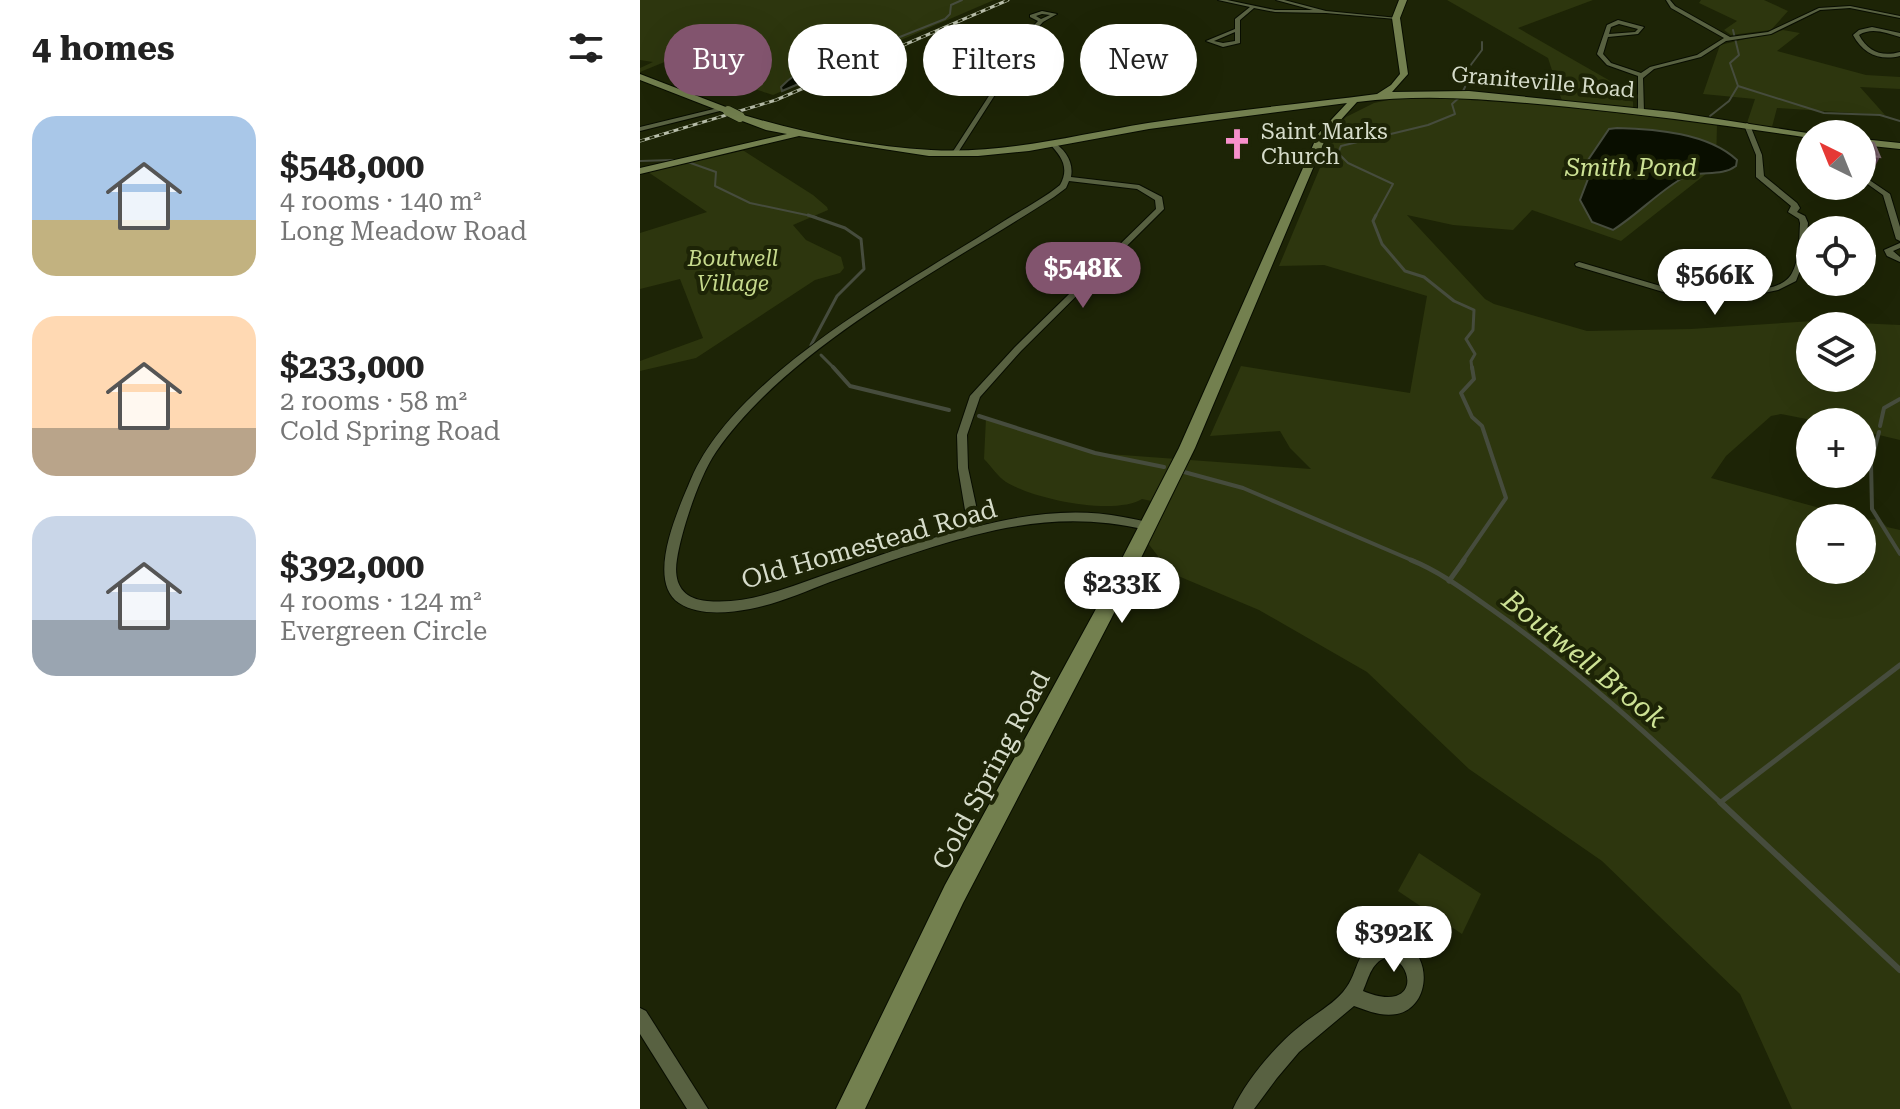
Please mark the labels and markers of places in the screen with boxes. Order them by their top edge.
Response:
place label: Saint Marks Church [1261,119,1388,169]
church icon: Saint Marks Church [1220,127,1254,161]
pin: $548K [1027,242,1139,310]
pin: $566K [1659,249,1771,317]
pin: $233K [1066,557,1178,625]
pin: $392K [1338,906,1450,974]

